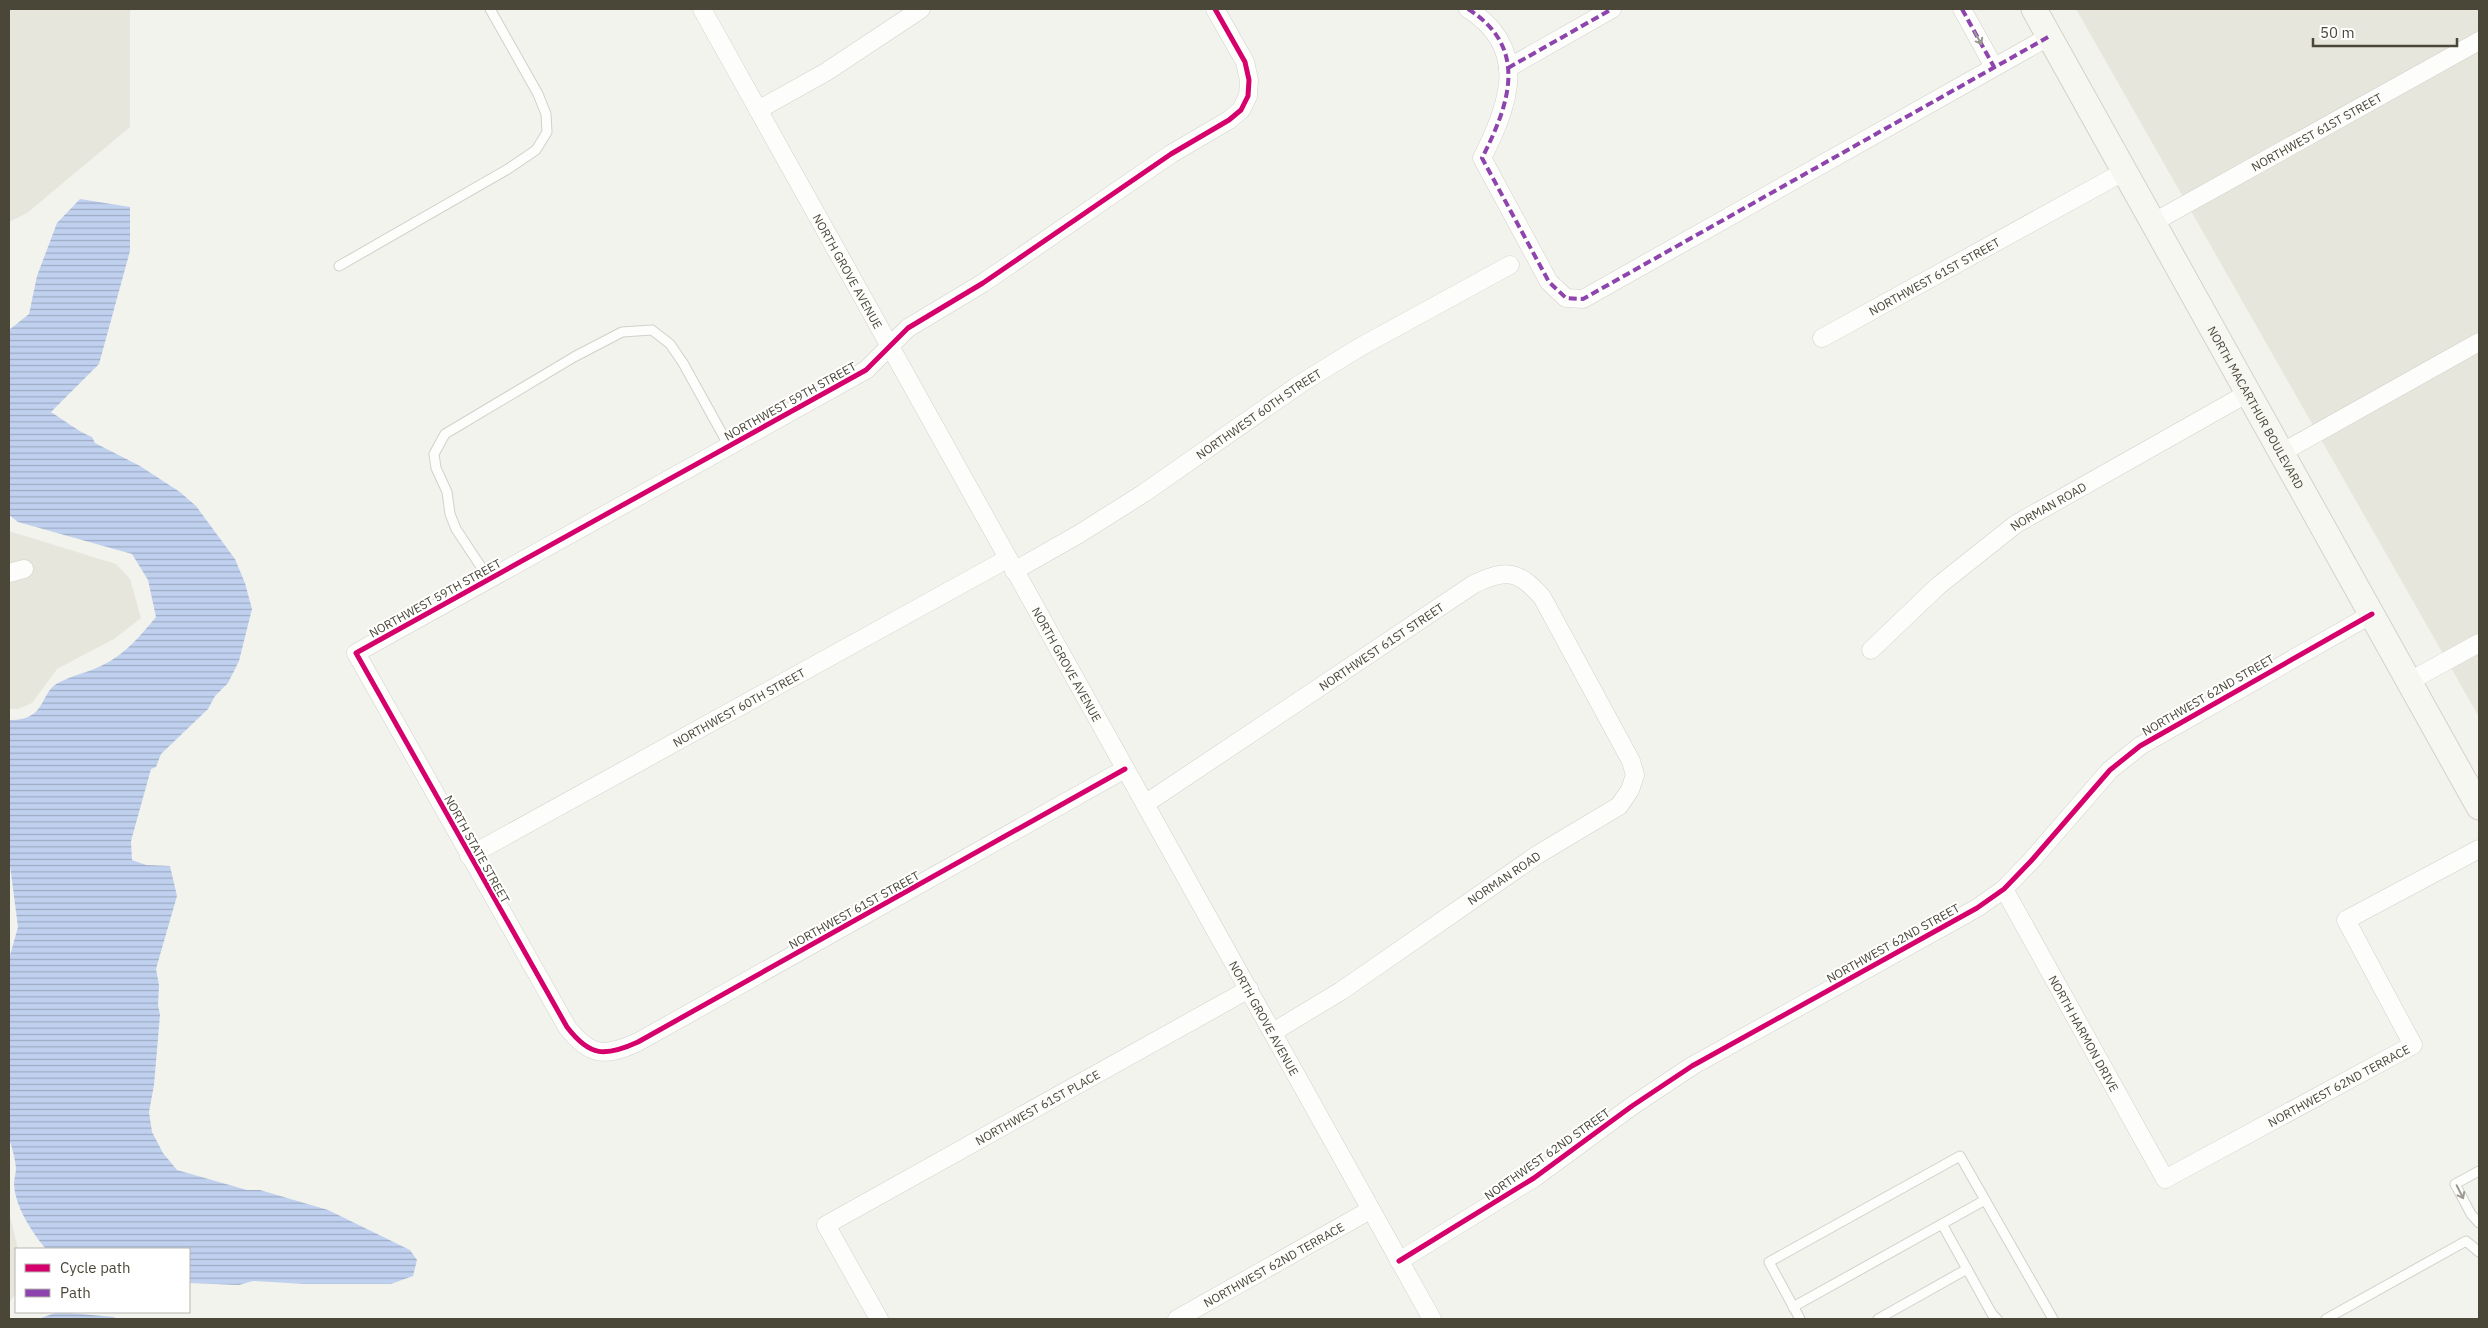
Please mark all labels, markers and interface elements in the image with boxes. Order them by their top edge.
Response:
scale bar [2313,15,2457,47]
text: 50 m [2320,23,2355,42]
one-way arrow [1974,30,1984,45]
street label: NORTHWEST 61ST STREET [2249,89,2385,174]
street label: NORTH GROVE AVENUE [810,211,886,331]
street label: NORTHWEST 61ST STREET [1866,234,2002,318]
street label: NORTH MACARTHUR BOULEVARD [2205,323,2307,491]
street label: NORTHWEST 59TH STREET [721,358,859,444]
street label: NORTHWEST 60TH STREET [1193,365,1324,462]
street label: NORMAN ROAD [2007,478,2089,534]
street label: NORTHWEST 59TH STREET [366,555,504,641]
street label: NORTHWEST 61ST STREET [1316,599,1447,693]
street label: NORTH GROVE AVENUE [1029,604,1105,724]
street label: NORTHWEST 62ND STREET [2139,651,2277,739]
street label: NORTHWEST 60TH STREET [670,665,808,750]
street label: NORTH STATE STREET [441,792,513,906]
street label: NORMAN ROAD [1465,848,1543,908]
street label: NORTHWEST 61ST STREET [786,868,922,952]
street label: NORTHWEST 62ND STREET [1824,900,1962,986]
street label: NORTH GROVE AVENUE [1226,958,1302,1078]
street label: NORTH HARMON DRIVE [2046,972,2122,1094]
street label: NORTHWEST 62ND TERRACE [2265,1041,2412,1130]
street label: NORTHWEST 61ST PLACE [972,1066,1102,1148]
street label: NORTHWEST 62ND STREET [1481,1105,1613,1203]
one-way arrow [2455,1185,2465,1200]
street label: NORTHWEST 62ND TERRACE [1201,1219,1347,1310]
legend [15,1248,190,1313]
text: Cycle path [60,1258,131,1277]
text: Path [60,1283,91,1302]

